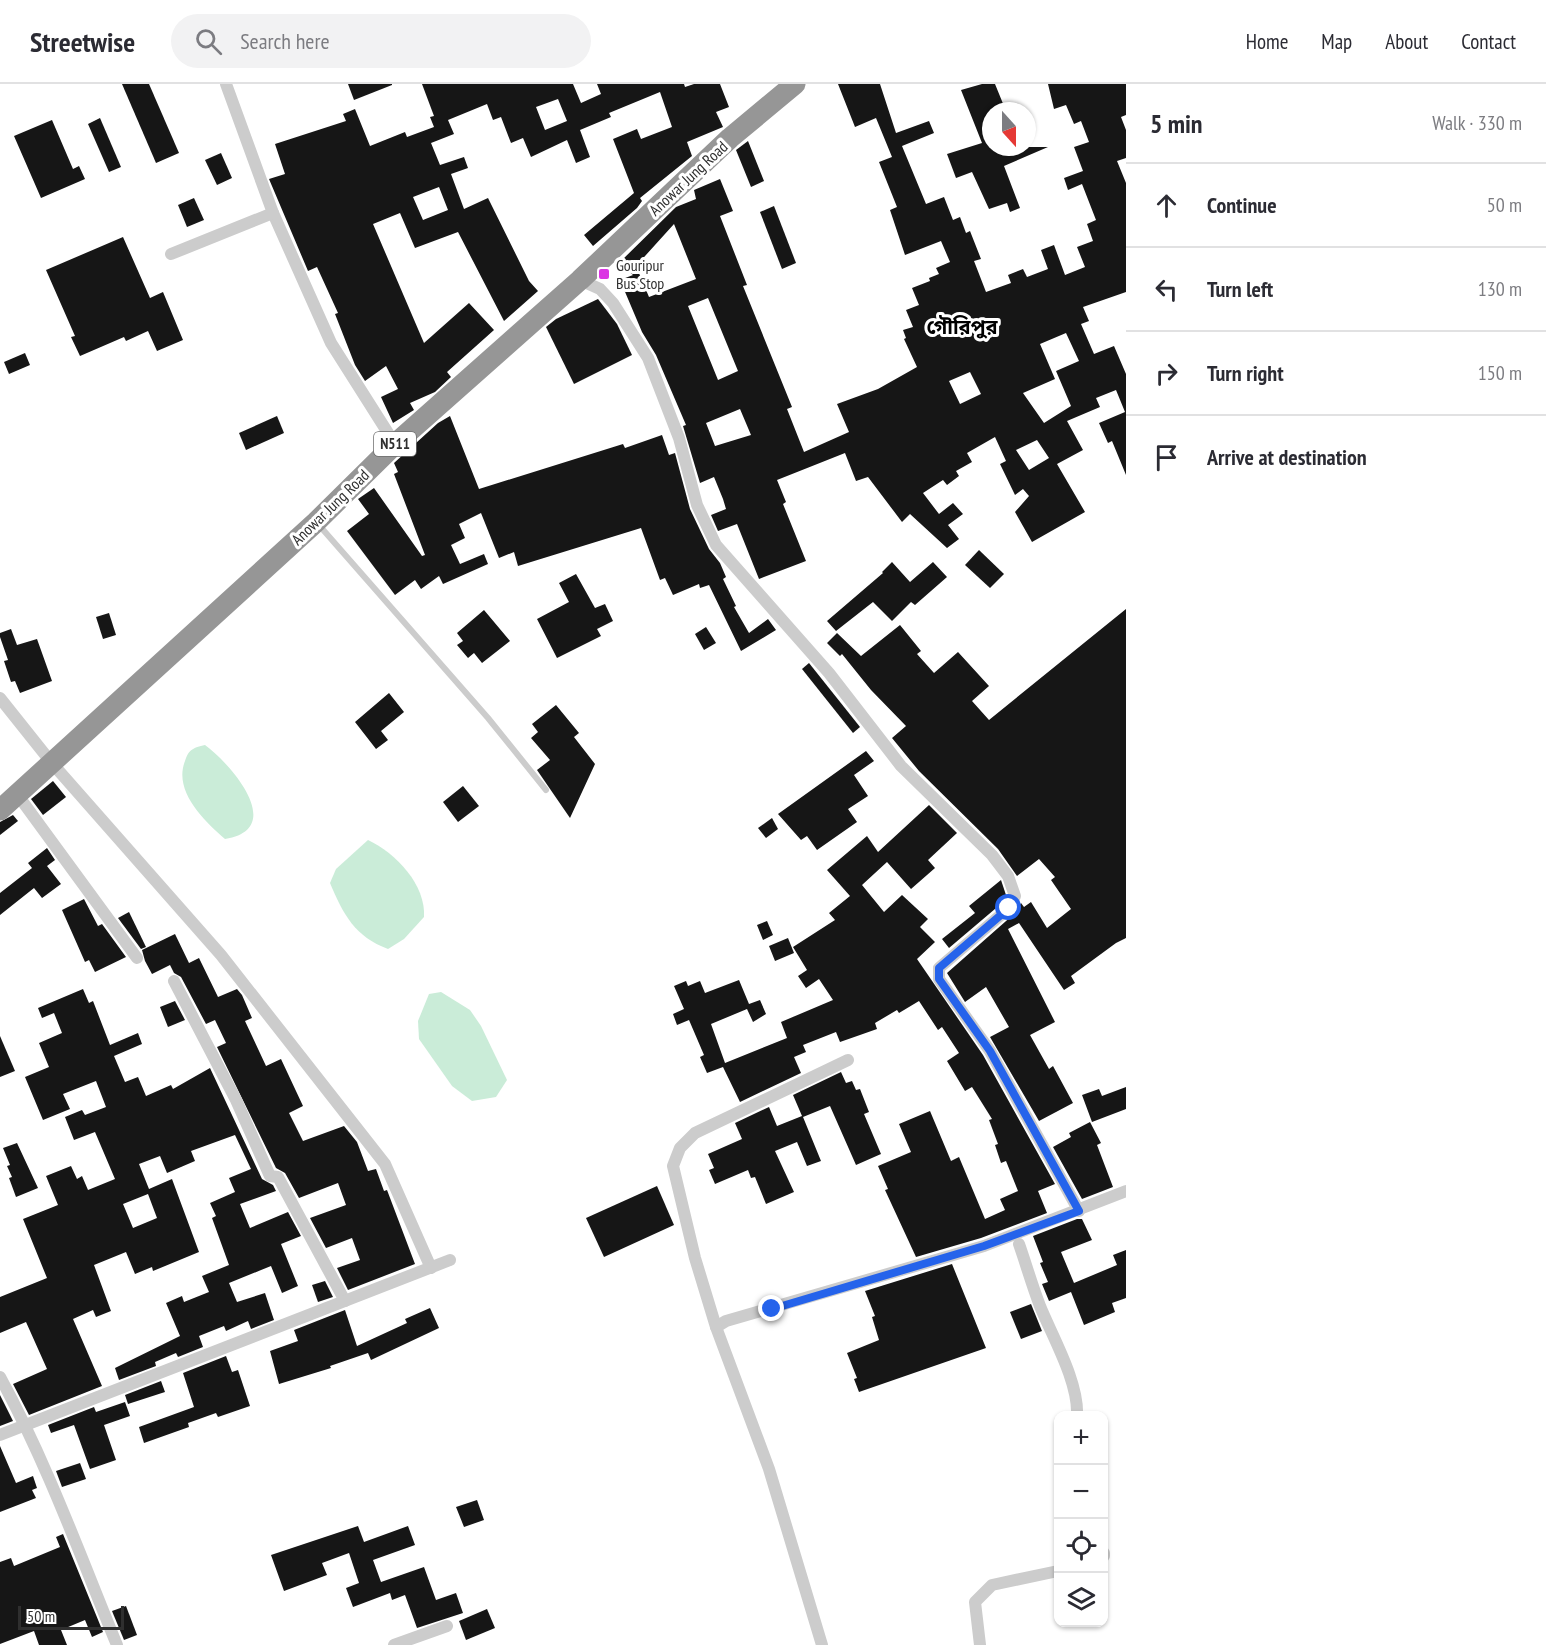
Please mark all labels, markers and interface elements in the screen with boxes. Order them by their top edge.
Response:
search box [171,14,591,68]
text: Streetwise [30,23,135,60]
icon: search [192,25,225,58]
text: Search here [240,27,330,55]
text: Home [1246,28,1288,55]
text: Map [1321,28,1352,55]
text: About [1385,28,1428,55]
text: Contact [1461,28,1516,55]
north arrow [982,102,1036,156]
text: 5 min [1150,107,1203,140]
text: Walk · 330 m [1432,110,1522,136]
street label: Anowar Jung Road [644,136,732,220]
icon: ahead [1150,189,1183,222]
text: Continue [1207,191,1277,219]
text: 50 m [1487,192,1522,218]
place label: Gouripur Bus Stop [616,255,664,293]
marker: Gouripur Bus Stop [597,267,611,281]
icon: left [1150,273,1183,306]
text: Turn left [1207,275,1273,303]
text: 130 m [1478,276,1522,302]
district label: গৌরিপুর [926,314,998,340]
icon: right [1150,357,1183,390]
text: Turn right [1207,359,1284,387]
text: 150 m [1478,360,1522,386]
road number: N511 [374,432,416,456]
icon: arrive [1150,441,1183,474]
text: Arrive at destination [1207,443,1367,471]
street label: Anowar Jung Road [287,465,373,549]
route start [995,894,1021,920]
route end [758,1295,784,1321]
map controls [1054,1411,1108,1627]
button: + [1054,1411,1108,1465]
button: − [1054,1465,1108,1519]
button: locate [1054,1519,1108,1573]
button: layers [1054,1573,1108,1627]
scale bar [18,1603,124,1630]
text: 50 m [27,1606,55,1626]

